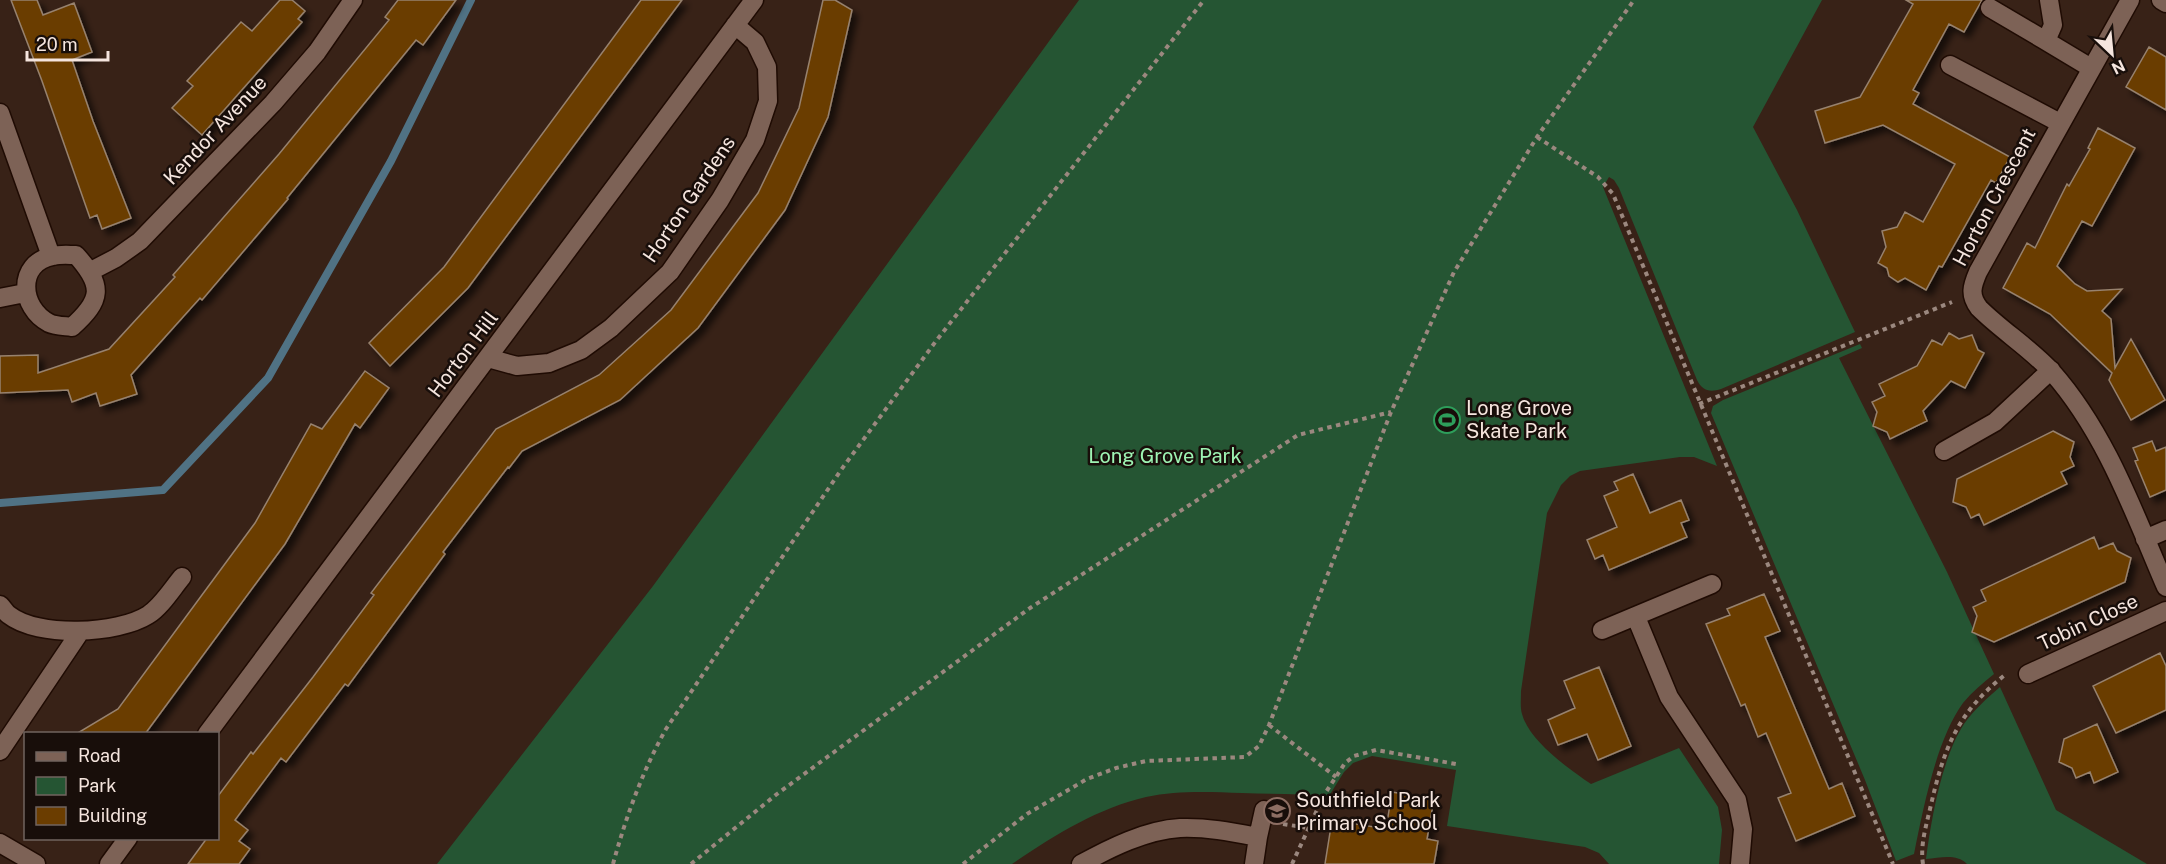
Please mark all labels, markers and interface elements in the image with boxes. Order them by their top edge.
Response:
scale bar [27,24,108,62]
north arrow [2082,24,2142,84]
text: 20 m [36,34,78,55]
text: N [2109,56,2128,78]
street label: Kendor Avenue [158,70,272,190]
street label: Horton Crescent [1947,124,2041,270]
street label: Horton Gardens [638,131,740,267]
street label: Horton Hill [423,306,503,402]
place label: Long Grove Skate Park [1466,396,1572,443]
sports icon: Long Grove Skate Park [1432,405,1462,435]
park label: Long Grove Park [1088,444,1242,468]
street label: Tobin Close [2034,588,2142,656]
legend [24,732,219,840]
text: Road [78,745,121,766]
text: Park [78,775,116,796]
place label: Southfield Park Primary School [1296,788,1440,835]
school or university icon: Southfield Park Primary School [1262,796,1292,826]
text: Building [78,805,147,826]

